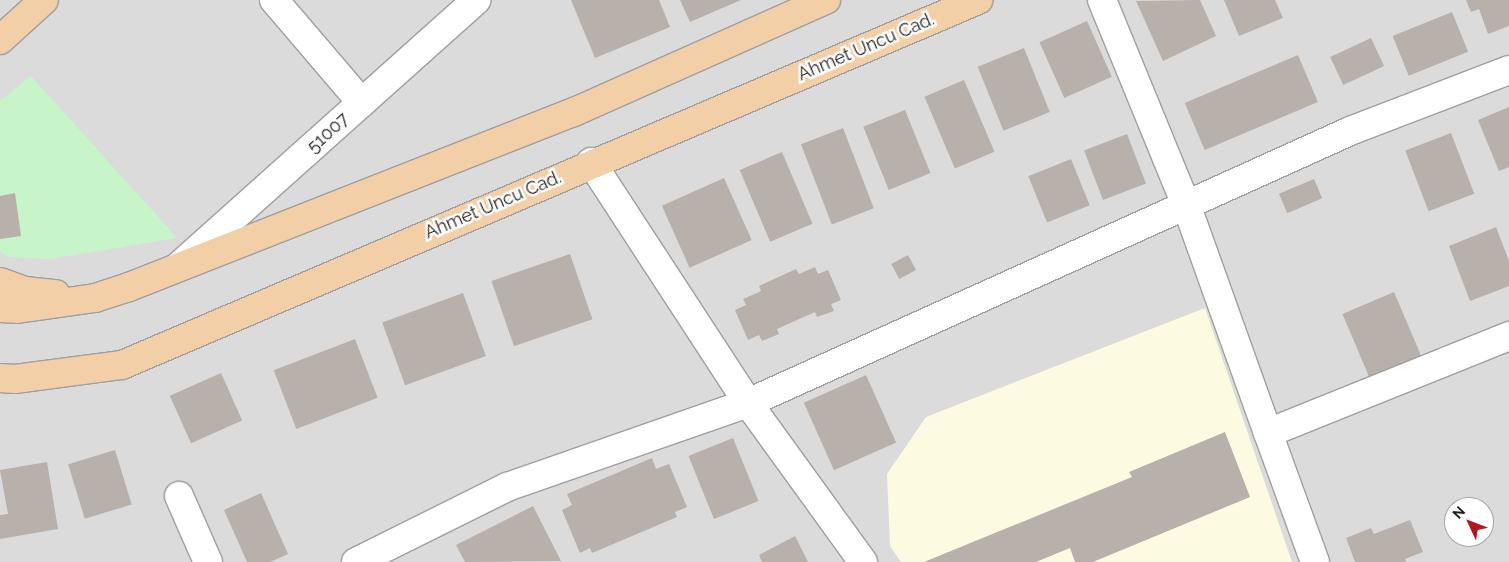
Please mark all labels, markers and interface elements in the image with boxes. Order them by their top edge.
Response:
street label: Ahmet Uncu Cad. [794,8,938,86]
street label: 51007 [303,109,353,157]
street label: Ahmet Uncu Cad. [421,166,565,244]
north arrow [1444,497,1494,547]
text: N [1449,503,1468,522]

